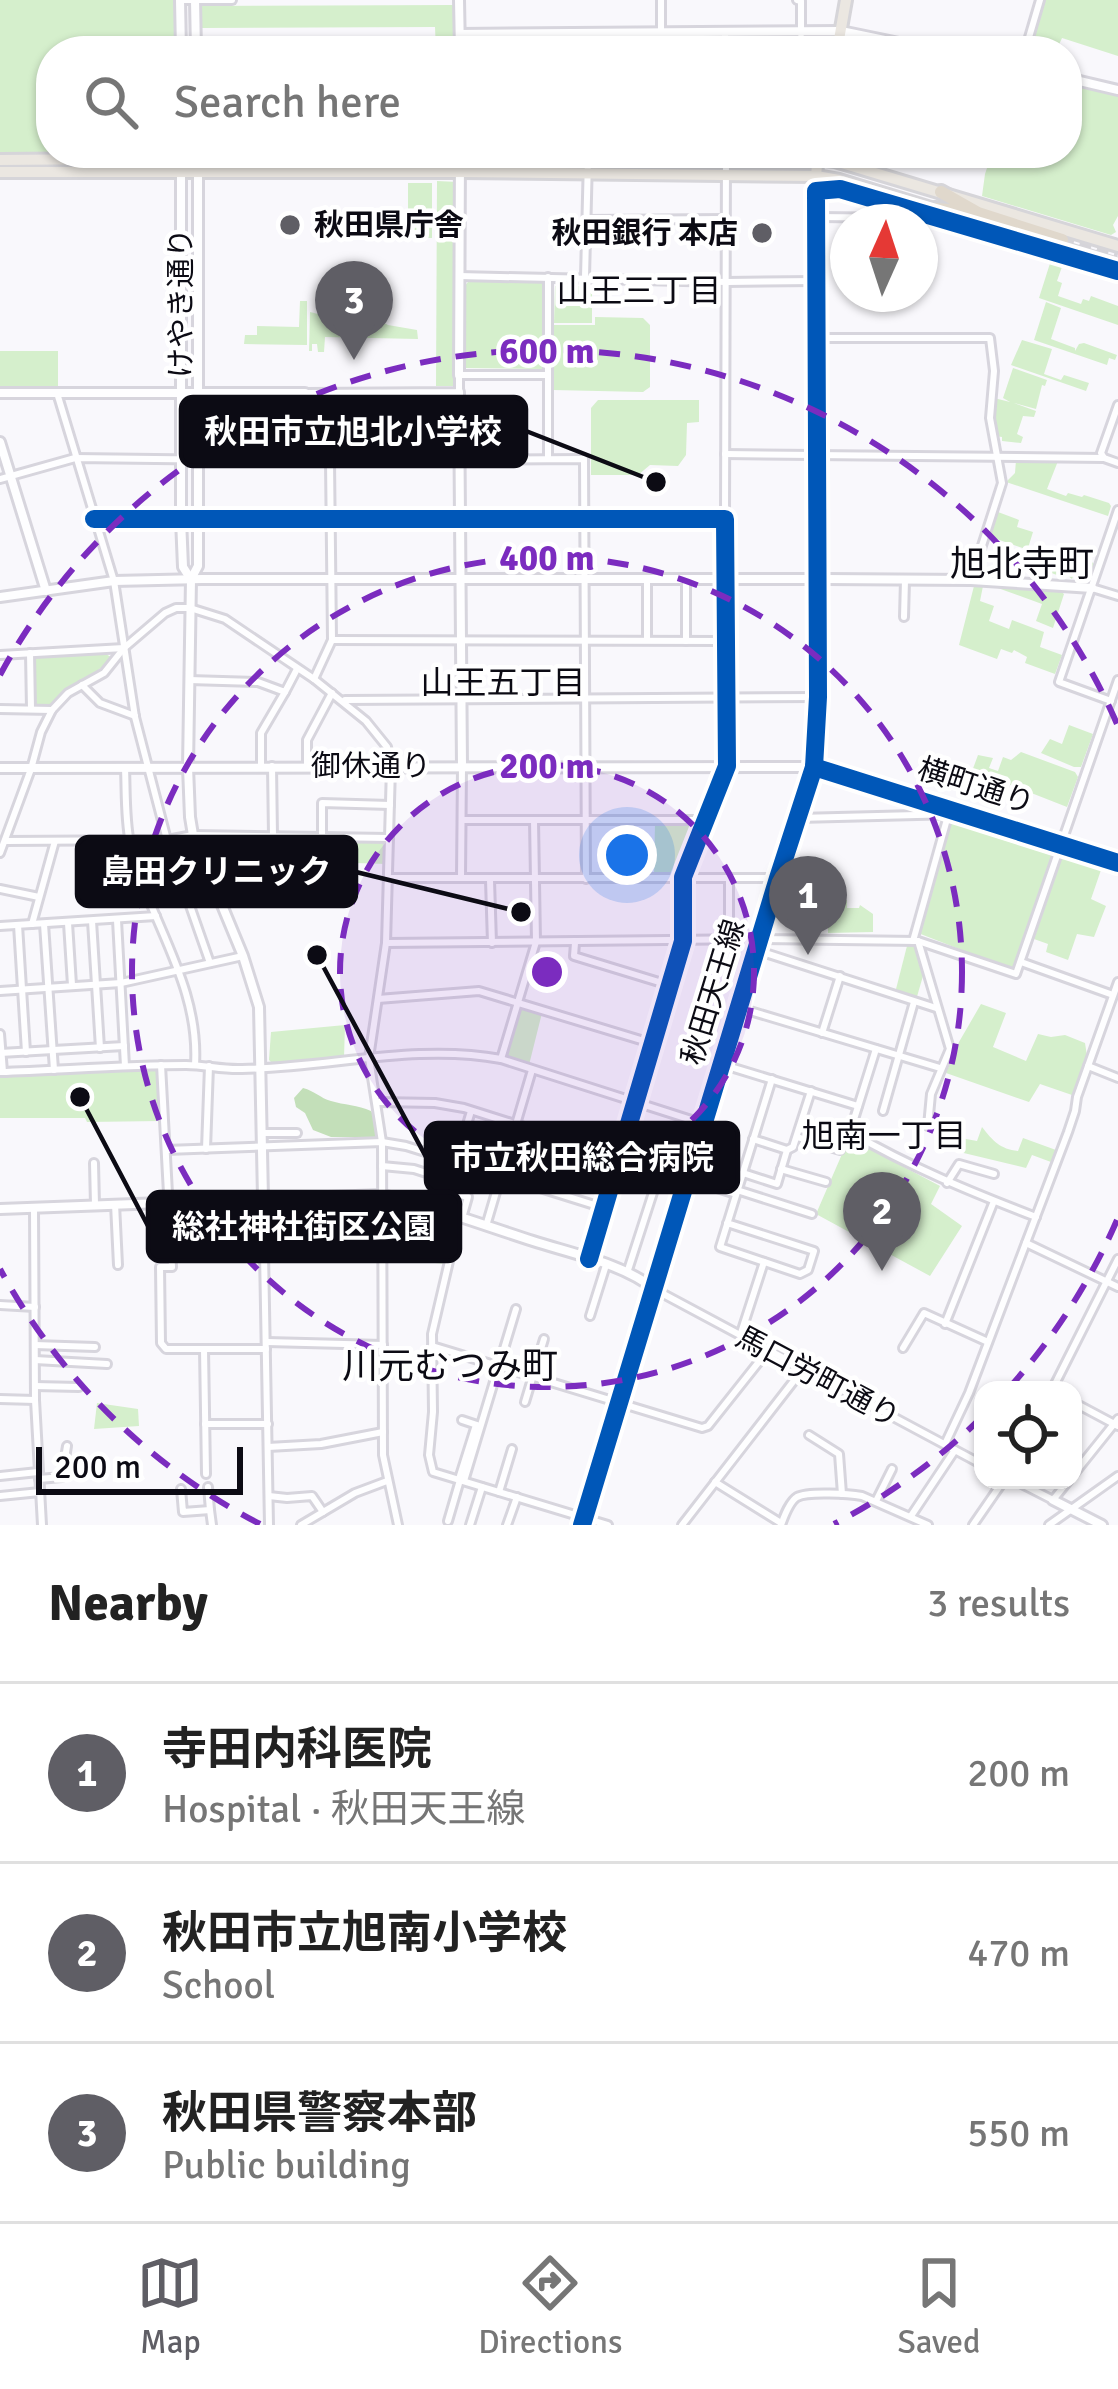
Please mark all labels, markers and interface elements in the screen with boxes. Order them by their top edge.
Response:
search box [36,36,1082,168]
icon: search [78,69,144,135]
text: Search here [174,75,401,130]
north arrow [830,204,938,312]
place label: 秋田県庁舎 [314,207,464,244]
marker: 秋田県庁舎 [277,212,303,238]
place label: 秋田銀行 本店 [551,215,738,252]
marker: 秋田銀行 本店 [749,220,775,246]
street label: けやき通り [163,228,200,378]
pin: 3 [315,261,393,360]
district label: 山王三丁目 [557,271,722,312]
text: 600 m [499,329,595,374]
callout: 秋田市立旭北小学校 [181,397,526,466]
text: 秋田市立旭北小学校 [205,412,502,453]
text: 400 m [499,536,595,581]
district label: 旭北寺町 [950,542,1094,587]
district label: 山王五丁目 [421,663,586,704]
text: 200 m [499,744,595,789]
street label: 御休通り [311,748,431,785]
street label: 横町通り [913,750,1039,823]
your location [597,825,657,885]
callout: 島田クリニック [77,837,356,906]
text: 島田クリニック [101,852,332,893]
pin: 1 [769,856,847,955]
street label: 秋田天王線 [674,915,753,1069]
centre of rings [526,951,568,993]
district label: 旭南一丁目 [802,1116,967,1157]
callout: 市立秋田総合病院 [426,1123,738,1192]
text: 市立秋田総合病院 [450,1138,714,1179]
pin: 2 [843,1172,921,1271]
callout: 総社神社街区公園 [148,1192,460,1261]
text: 総社神社街区公園 [172,1207,436,1248]
street label: 馬口労町通り [730,1319,906,1436]
district label: 川元むつみ町 [342,1344,558,1389]
map controls [974,1381,1082,1489]
button: locate [974,1381,1082,1489]
scale bar [36,1441,243,1494]
text: 200 m [54,1447,141,1488]
text: Nearby [48,1572,208,1635]
text: 3 results [927,1579,1070,1627]
text: 寺田内科医院 [162,1722,432,1777]
text: 1 [76,1749,98,1797]
text: 200 m [967,1749,1070,1797]
text: Hospital · 秋田天王線 [162,1785,526,1833]
text: 秋田市立旭南小学校 [162,1906,567,1961]
text: 2 [76,1929,98,1977]
text: 470 m [967,1929,1070,1977]
text: School [162,1961,275,2009]
text: 秋田県警察本部 [162,2086,477,2141]
text: 3 [76,2109,98,2157]
text: 550 m [967,2109,1070,2157]
text: Public building [162,2141,411,2189]
tab: Map [137,2250,203,2363]
tab: Directions [478,2250,623,2363]
tab: Saved [897,2250,981,2363]

